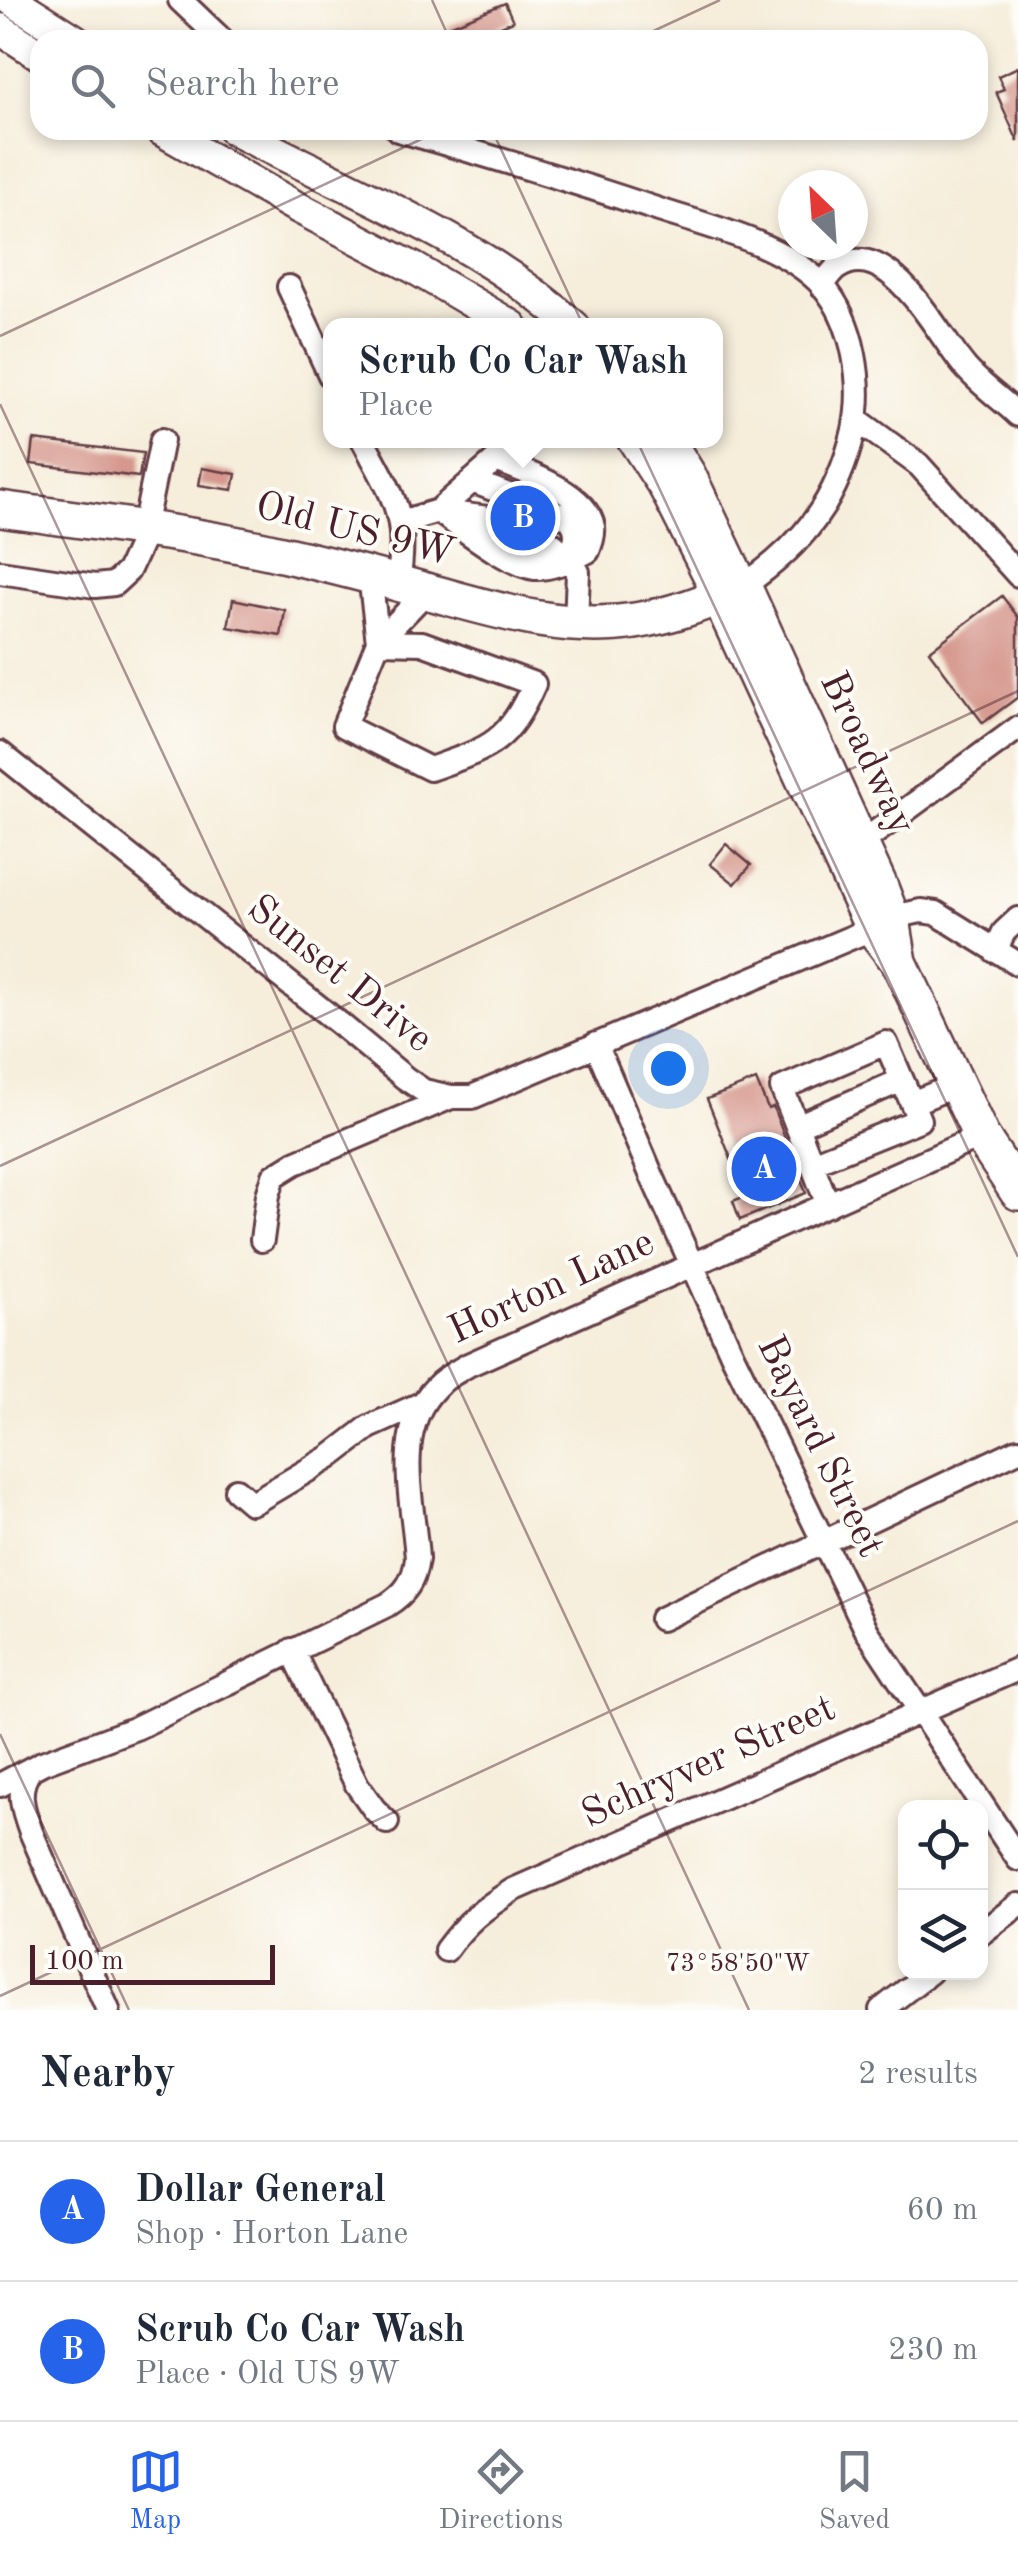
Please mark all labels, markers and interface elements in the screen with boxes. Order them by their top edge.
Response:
search box [30,30,988,140]
icon: search [65,58,120,113]
text: Search here [145,66,340,104]
north arrow [778,170,868,260]
popup [323,318,723,448]
text: Scrub Co Car Wash [358,344,688,382]
text: Place [358,391,433,423]
pin: B [490,480,556,556]
street label: Old US 9W [251,487,459,575]
street label: Broadway [811,666,921,842]
street label: Sunset Drive [239,889,439,1061]
your location [643,1043,694,1094]
pin: A [732,1132,796,1206]
street label: Horton Lane [443,1223,661,1353]
street label: Bayard Street [748,1330,890,1564]
street label: Schryver Street [576,1689,842,1837]
map controls [898,1800,988,1980]
button: locate [898,1800,988,1890]
button: layers [898,1890,988,1980]
scale bar [30,1940,275,1984]
text: 100 m [45,1948,124,1976]
text: 73°58'50"W [666,1952,810,1977]
text: Nearby [40,2054,176,2096]
text: 2 results [858,2059,978,2091]
text: Dollar General [135,2172,386,2210]
text: A [60,2195,85,2227]
text: 60 m [907,2195,978,2227]
text: Shop · Horton Lane [135,2219,408,2251]
text: Scrub Co Car Wash [135,2312,465,2350]
text: B [61,2335,84,2367]
text: 230 m [888,2335,978,2367]
text: Place · Old US 9W [135,2359,400,2391]
tab: Map [128,2444,183,2539]
tab: Directions [439,2444,563,2539]
tab: Saved [819,2444,890,2539]

